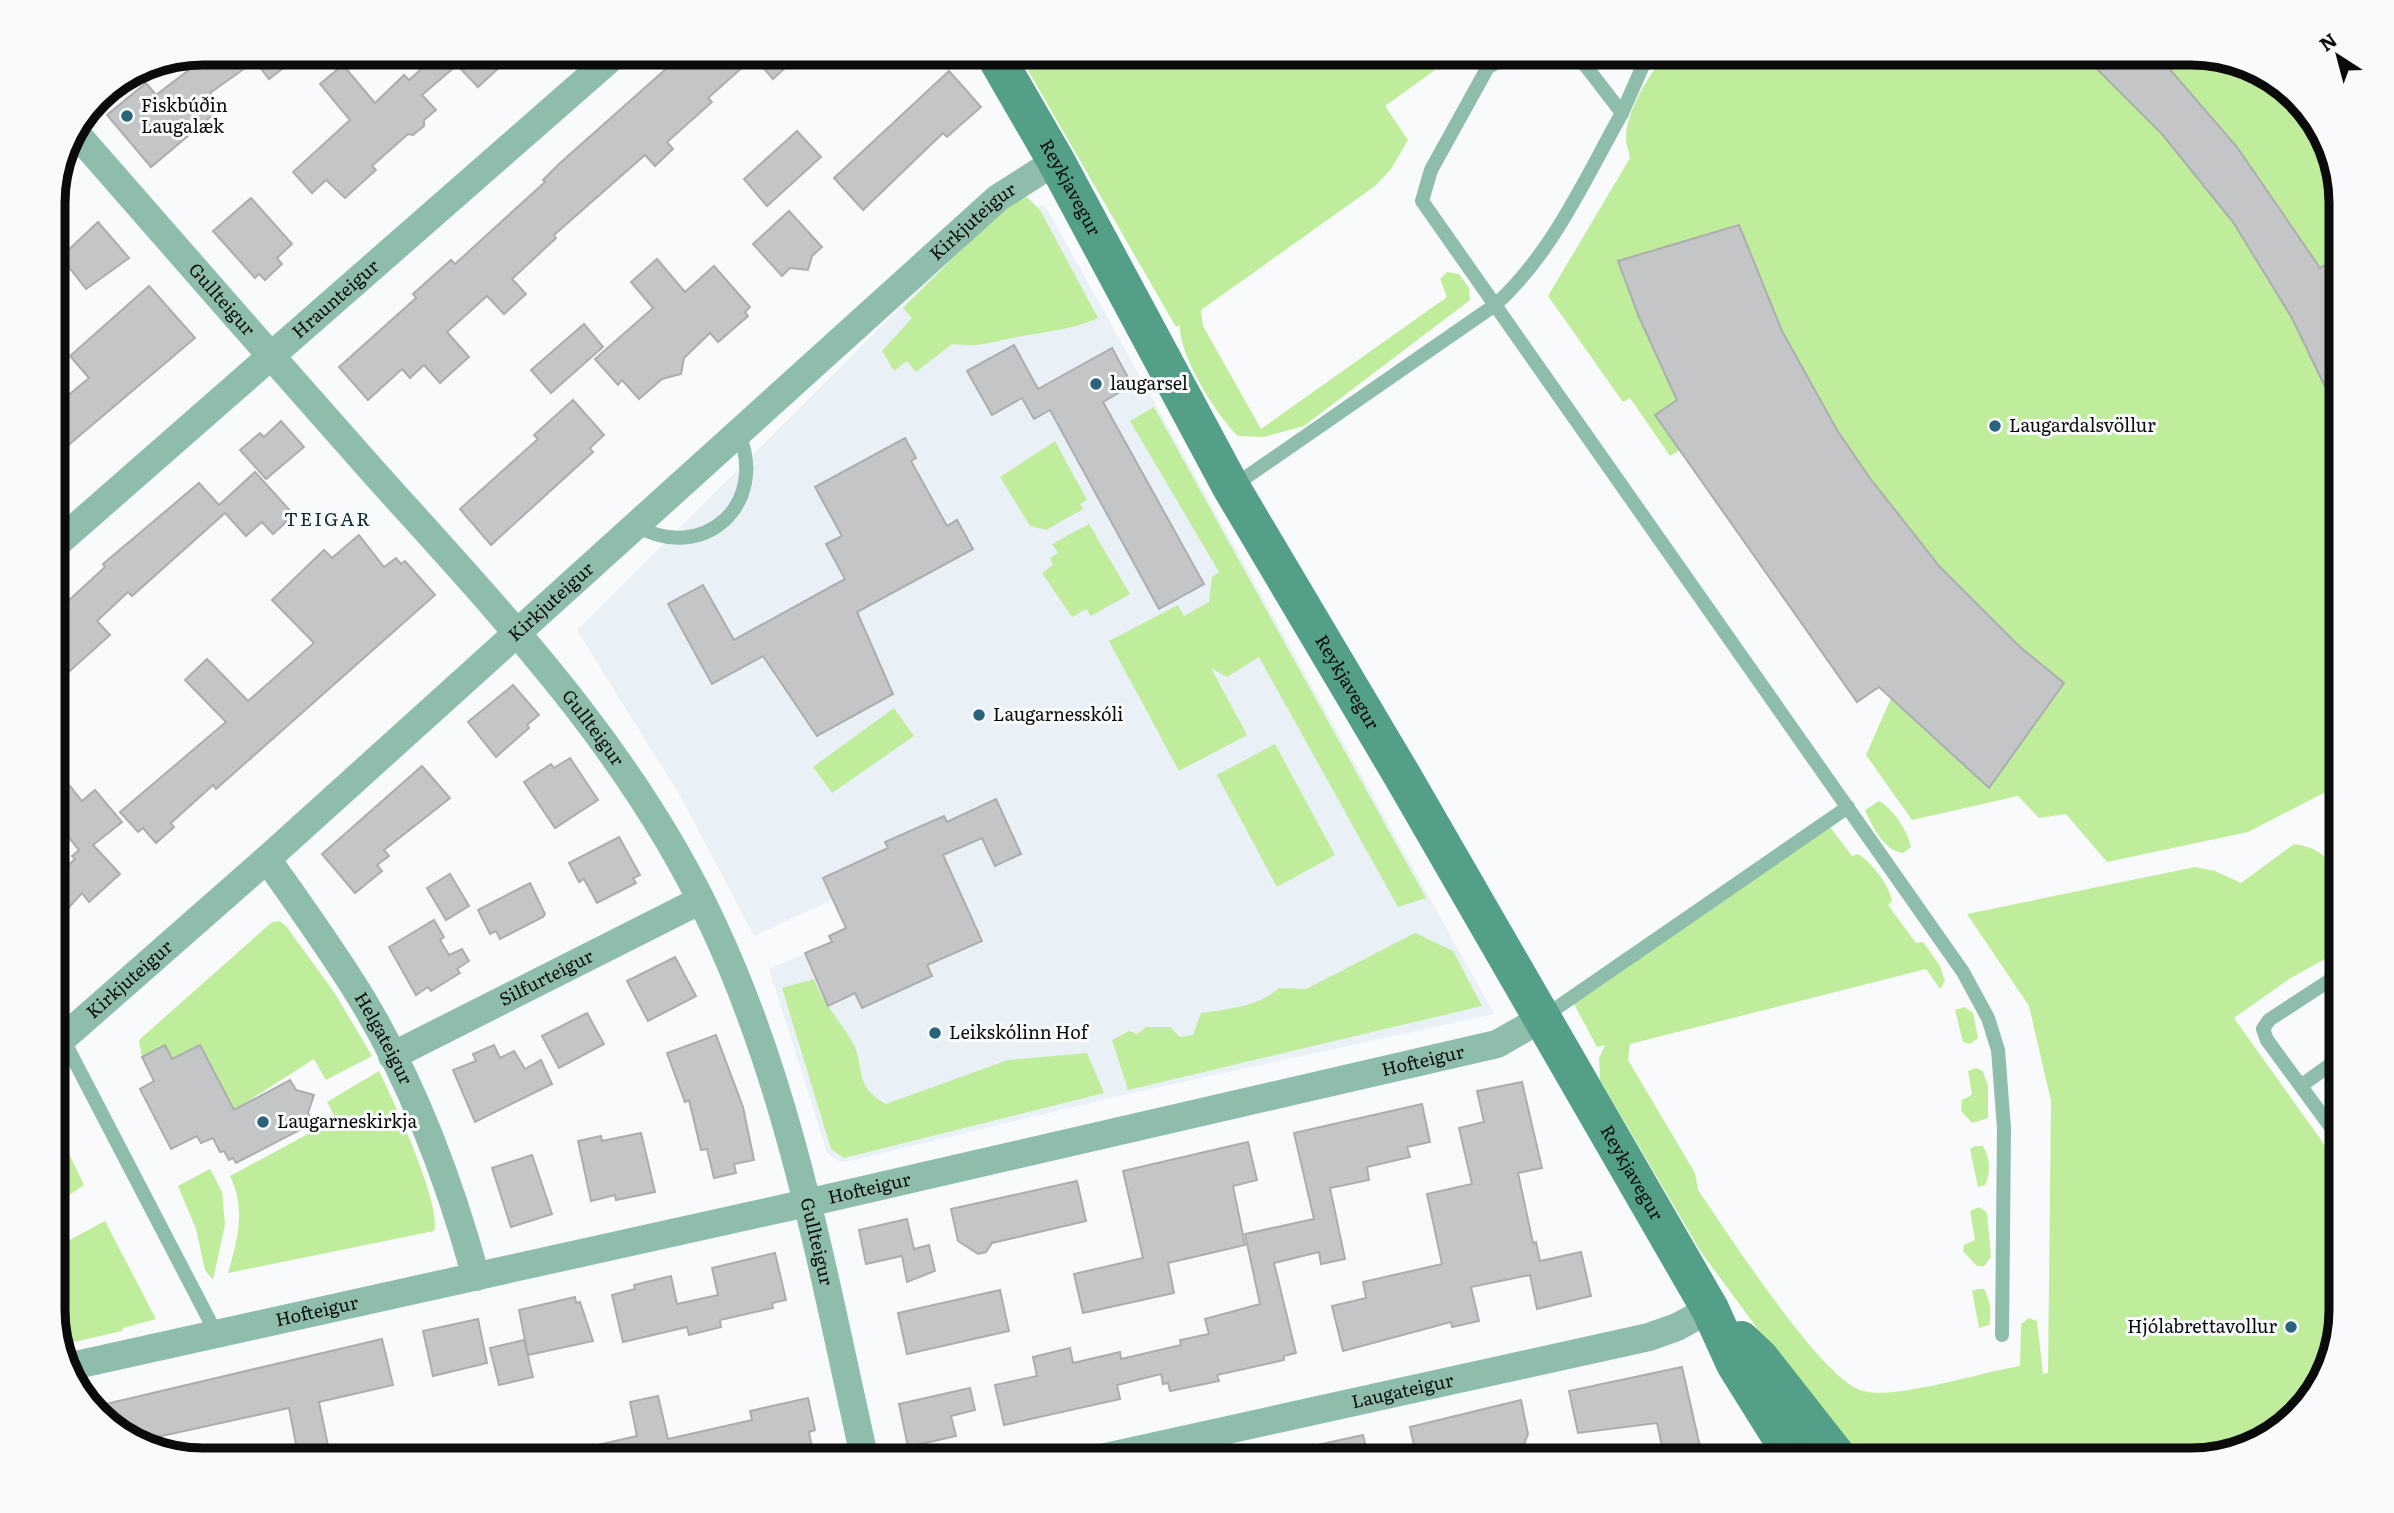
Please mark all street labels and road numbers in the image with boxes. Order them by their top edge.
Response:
street label: Reykjavegur [1034,134,1109,240]
street label: Kirkjuteigur [923,175,1021,266]
street label: Hraunteigur [285,252,385,344]
street label: Gullteigur [183,256,263,341]
street label: Kirkjuteigur [501,555,599,647]
street label: Reykjavegur [1309,629,1387,735]
street label: Gullteigur [556,683,632,771]
street label: Kirkjuteigur [79,933,178,1024]
street label: Silfurteigur [494,941,598,1012]
street label: Helgateigur [349,986,421,1089]
street label: Hofteigur [1379,1037,1467,1082]
street label: Reykjavegur [1594,1119,1671,1225]
street label: Hofteigur [825,1164,914,1210]
street label: Gullteigur [794,1195,841,1288]
street label: Hofteigur [273,1288,361,1332]
street label: Laugateigur [1349,1365,1456,1414]

